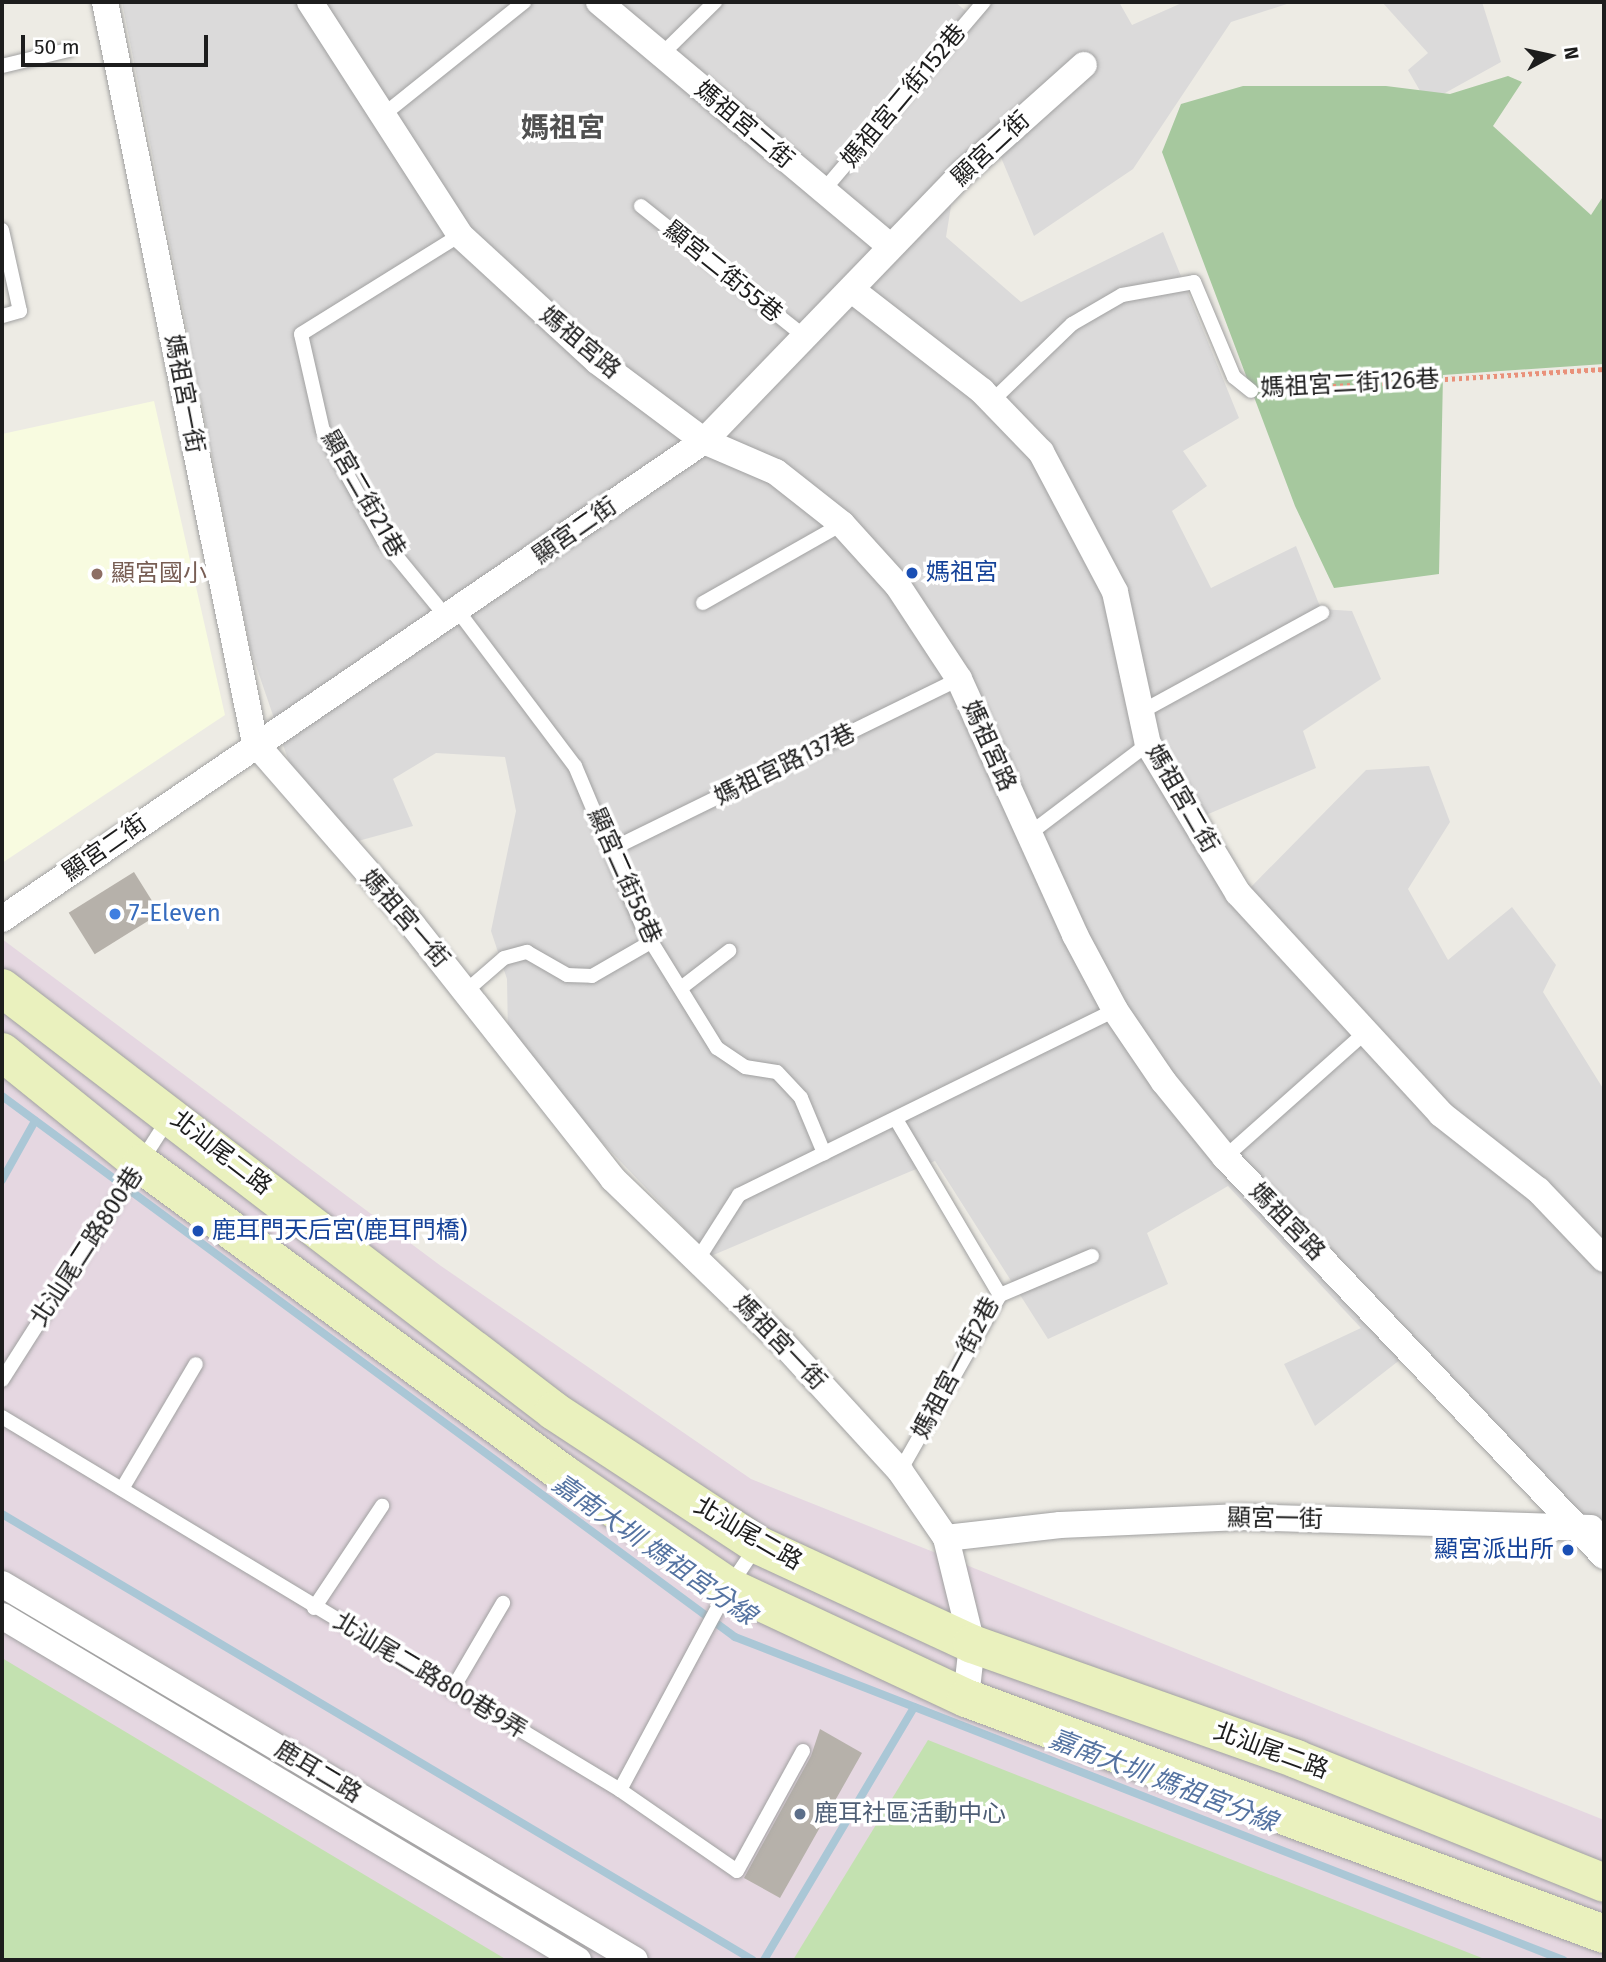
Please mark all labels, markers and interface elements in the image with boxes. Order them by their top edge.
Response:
street label: 媽祖宮二街152巷 [836,19,972,173]
scale bar [24,21,212,65]
north arrow [1515,21,1585,91]
text: 50 m [34,34,80,60]
text: N [1559,45,1584,61]
street label: 媽祖宮二街 [689,75,799,175]
street label: 顯宮二街 [946,106,1036,192]
district label: 媽祖宮 [521,111,605,145]
street label: 顯宮二街55巷 [658,216,788,328]
street label: 媽祖宮路 [534,301,626,385]
street label: 媽祖宮一街 [158,332,210,456]
street label: 媽祖宮二街126巷 [1260,365,1440,403]
street label: 顯宮二街21巷 [315,425,411,563]
street label: 顯宮二街 [527,492,623,570]
place label: 媽祖宮 [926,559,998,587]
place label: 顯宮國小 [111,560,207,588]
marker: 媽祖宮 [904,565,920,581]
marker: 顯宮國小 [89,566,105,582]
street label: 媽祖宮路 [956,696,1022,796]
street label: 媽祖宮路137巷 [710,719,860,811]
street label: 媽祖宮二街 [1140,740,1224,858]
street label: 顯宮二街58巷 [581,804,667,948]
street label: 顯宮二街 [57,809,153,887]
street label: 媽祖宮一街 [355,864,455,974]
place label: 7-Eleven [129,900,221,928]
marker: 7-Eleven [107,906,123,922]
street label: 北汕尾二路 [165,1105,277,1201]
street label: 北汕尾二路800巷 [25,1162,149,1332]
street label: 媽祖宮路 [1243,1177,1331,1267]
place label: 鹿耳門天后宮(鹿耳門橋) [212,1217,468,1245]
marker: 鹿耳門天后宮(鹿耳門橋) [190,1223,206,1239]
street label: 媽祖宮一街 [728,1290,832,1396]
street label: 媽祖宮一街2巷 [907,1292,1005,1444]
water label: 嘉南大圳 媽祖宮分線 [546,1468,762,1632]
street label: 北汕尾二路 [689,1492,807,1576]
street label: 顯宮一街 [1227,1504,1323,1534]
place label: 顯宮派出所 [1434,1536,1554,1564]
marker: 顯宮派出所 [1560,1542,1576,1558]
street label: 北汕尾二路800巷9弄 [328,1607,532,1745]
street label: 北汕尾二路 [1210,1717,1332,1785]
water label: 嘉南大圳 媽祖宮分線 [1045,1723,1281,1839]
street label: 鹿耳二路 [269,1735,367,1809]
place label: 鹿耳社區活動中心 [814,1800,1006,1828]
marker: 鹿耳社區活動中心 [792,1806,808,1822]

